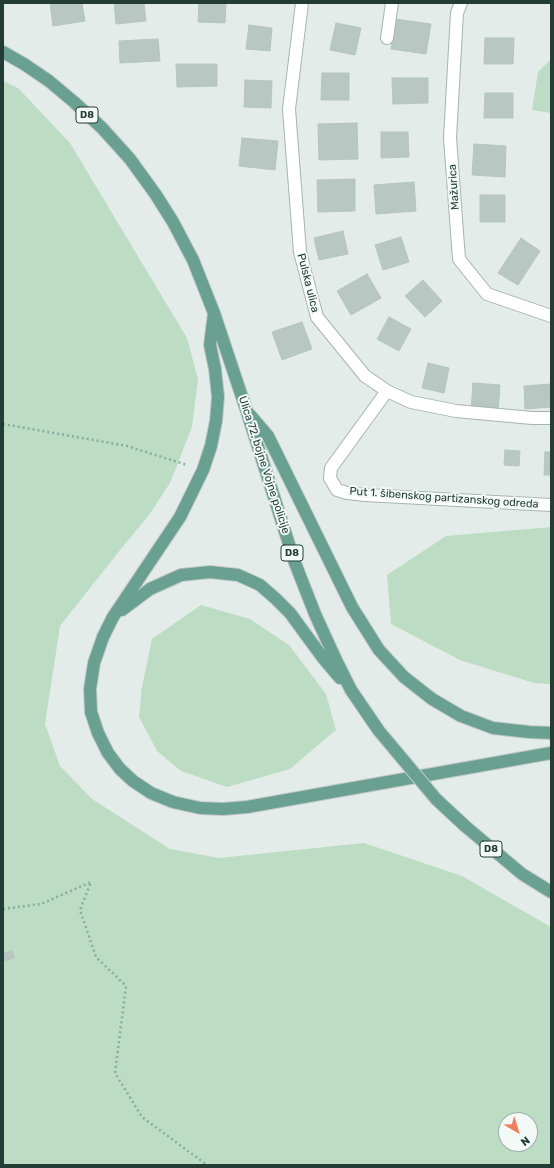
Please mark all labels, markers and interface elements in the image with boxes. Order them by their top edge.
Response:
road number: D8 [76,107,98,123]
street label: Mažurica [446,164,462,210]
street label: Pulska ulica [294,252,322,314]
street label: Ulica 72. bojne Vojne policije [236,395,292,535]
street label: Put 1. šibenskog partizanskog odreda [349,485,539,511]
road number: D8 [281,545,303,561]
road number: D8 [480,841,502,857]
north arrow [498,1112,538,1152]
text: N [518,1133,532,1149]

